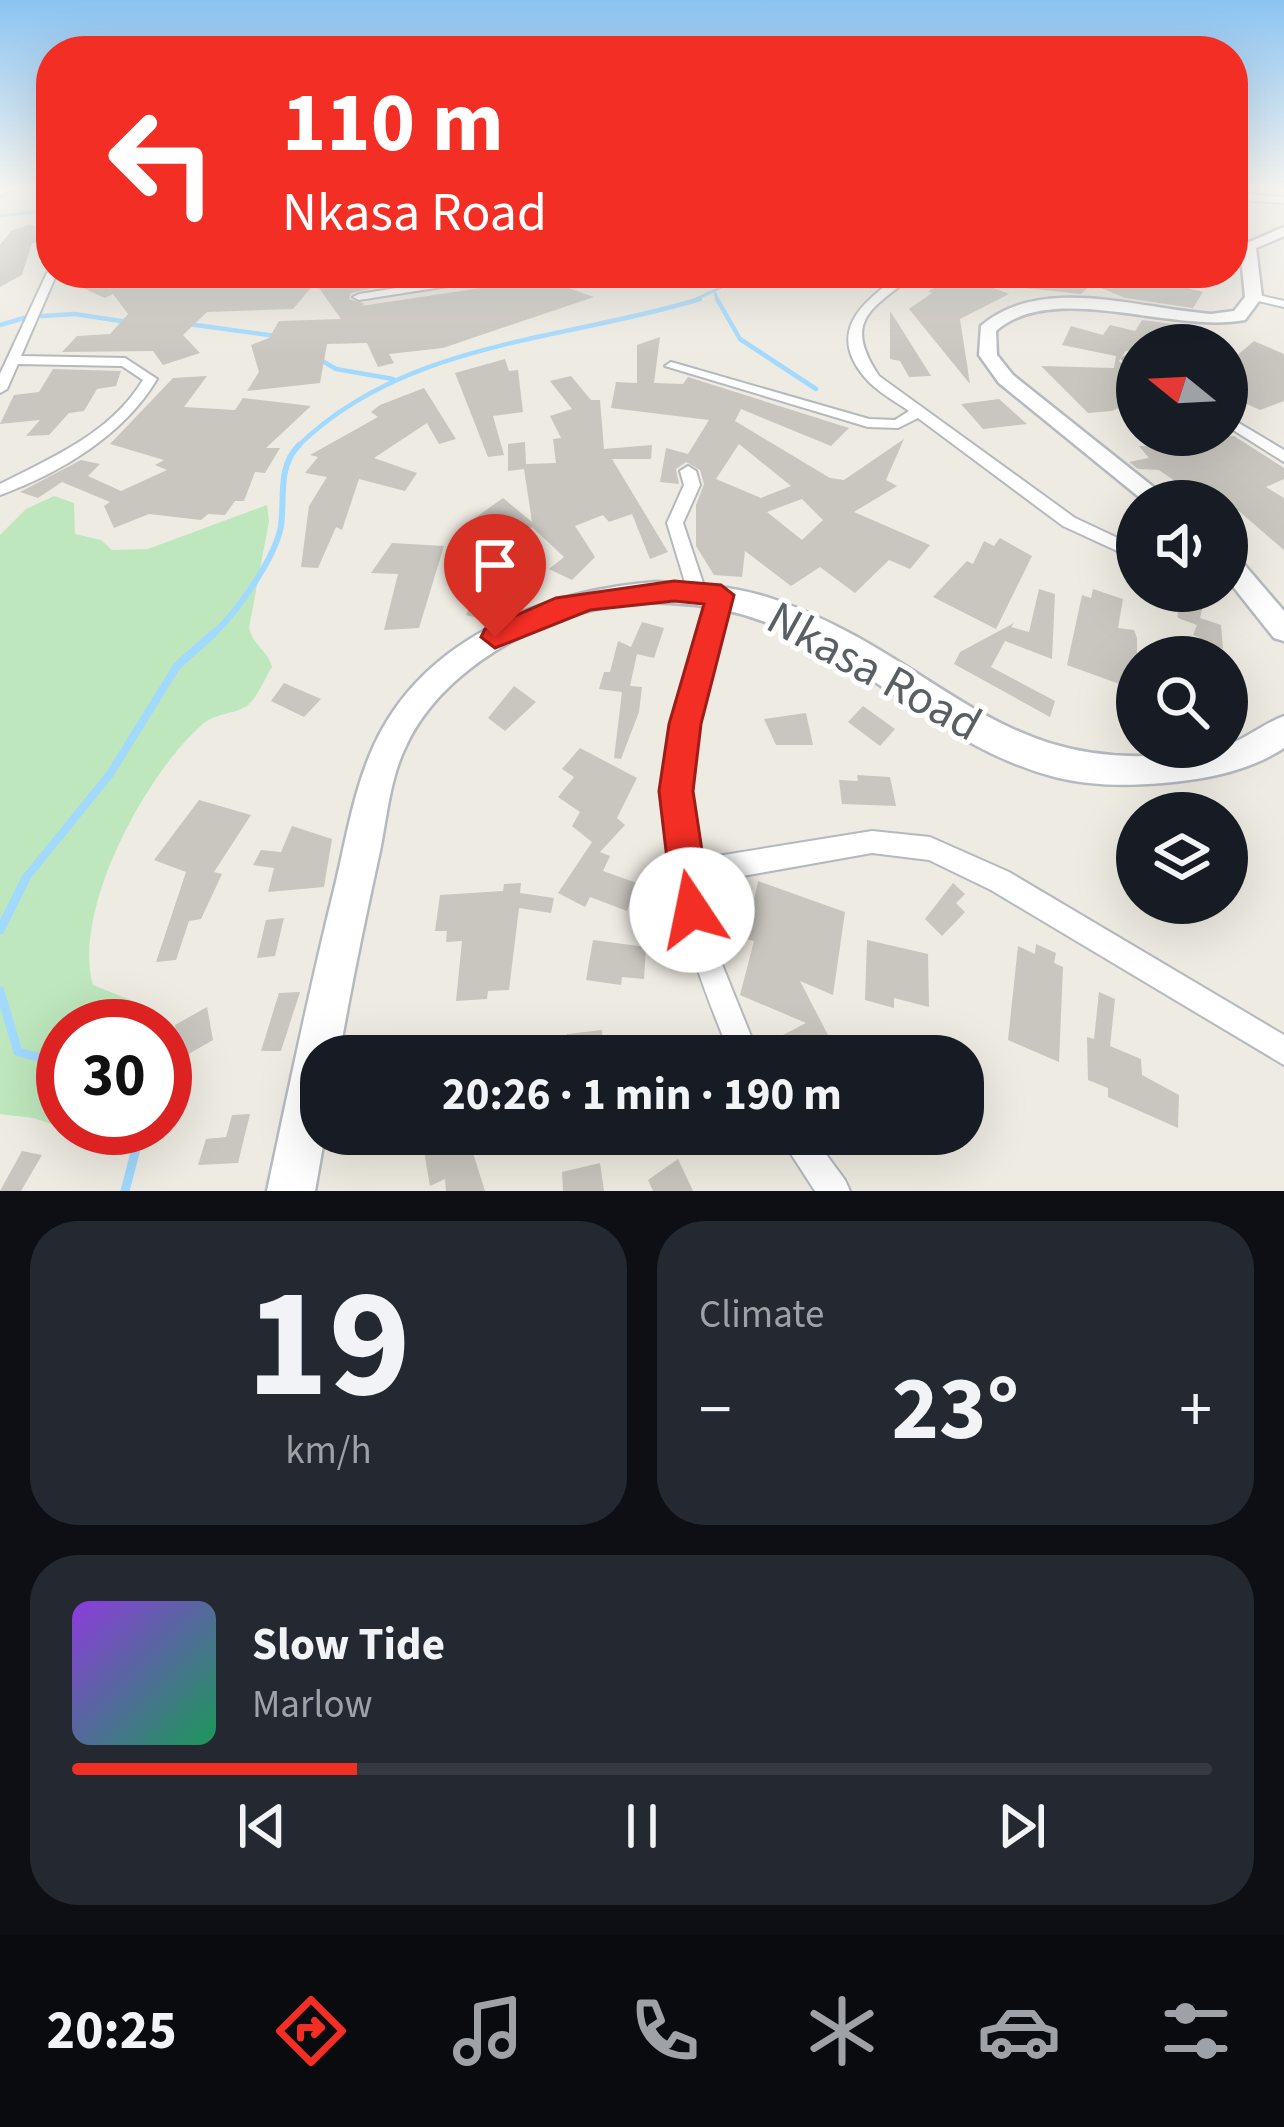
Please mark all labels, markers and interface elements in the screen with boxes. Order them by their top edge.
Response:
text: 110 m [282,64,504,184]
icon: left [84,84,240,240]
text: Nkasa Road [282,175,547,252]
north arrow [1116,324,1248,456]
map controls [1116,324,1248,924]
button: sound [1116,480,1248,612]
pin [444,514,546,637]
icon: arrive [462,532,528,598]
street label: Nkasa Road [755,585,993,759]
button: search [1116,636,1248,768]
button: layers [1116,792,1248,924]
position arrow [629,847,755,973]
speed limit sign: 30 [36,999,192,1155]
text: 20:26 · 1 min · 190 m [442,1063,842,1127]
text: 19 [246,1234,411,1456]
text: Climate [699,1287,824,1343]
text: 23° [892,1346,1019,1474]
text: − [699,1363,732,1457]
text: + [1179,1363,1212,1457]
text: km/h [285,1423,372,1479]
text: Slow Tide [252,1613,445,1677]
text: Marlow [252,1677,373,1733]
icon: previous [229,1793,295,1859]
icon: pause [609,1793,675,1859]
icon: next [989,1793,1055,1859]
icon: directions [269,1989,353,2073]
icon: music [446,1989,530,2073]
icon: phone [623,1989,707,2073]
icon: climate [800,1989,884,2073]
icon: car [977,1989,1061,2073]
icon: filters [1154,1989,1238,2073]
text: 20:25 [46,1993,177,2070]

